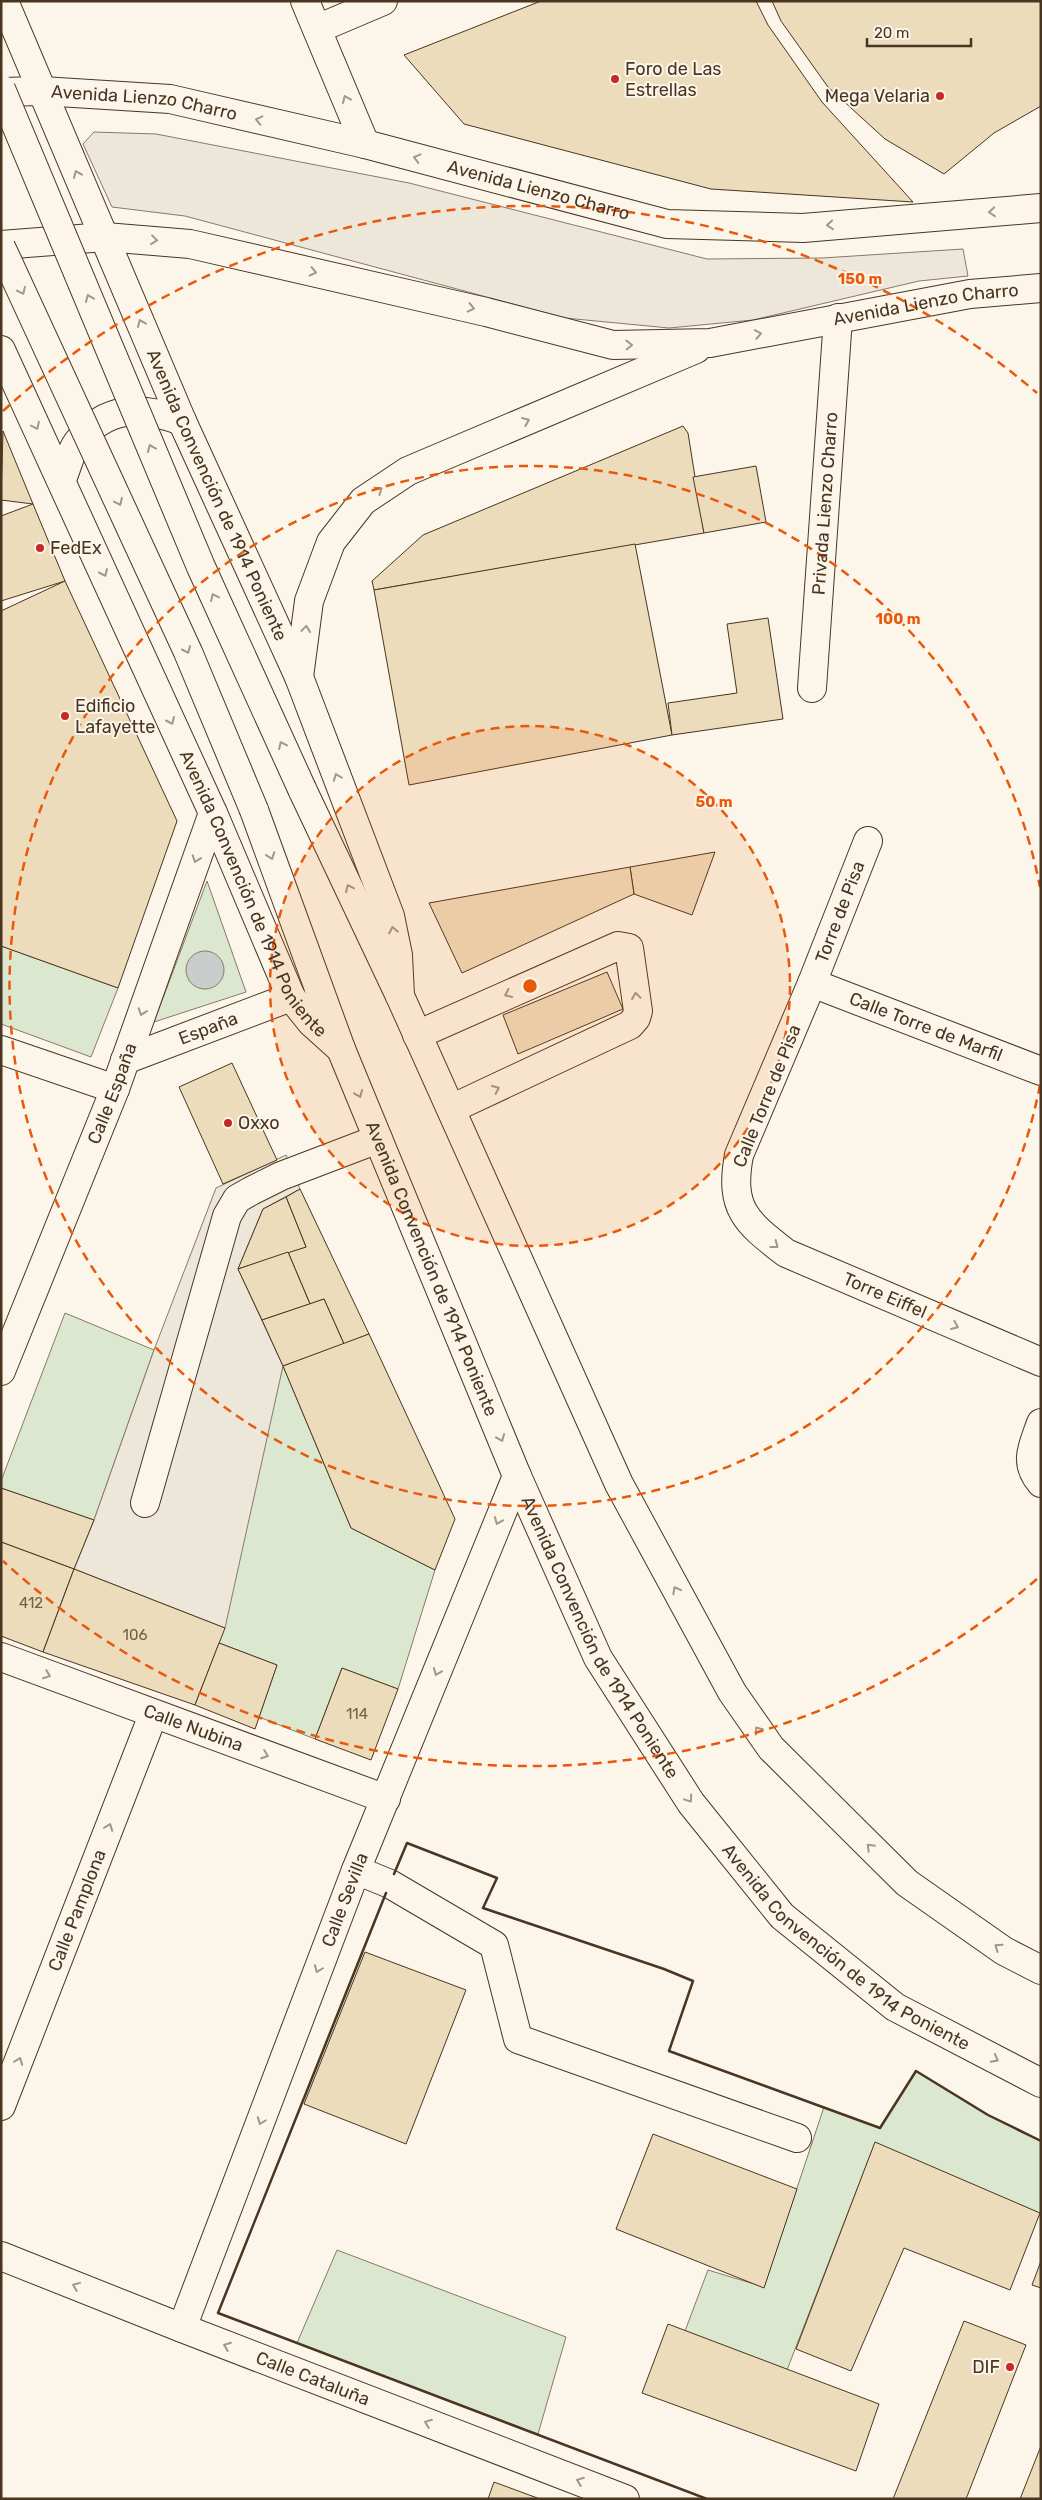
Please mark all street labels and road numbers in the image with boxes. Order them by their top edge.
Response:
street label: Avenida Lienzo Charro [50,81,239,125]
street label: Avenida Lienzo Charro [445,155,632,225]
street label: Avenida Lienzo Charro [831,279,1019,331]
street label: Avenida Convención de 1914 Poniente [142,346,292,644]
street label: Privada Lienzo Charro [808,411,842,596]
street label: Avenida Convención de 1914 Poniente [175,747,331,1042]
street label: Torre de Pisa [811,858,869,966]
street label: Calle Torre de Marfil [846,987,1006,1066]
street label: España [175,1007,241,1050]
street label: Calle Torre de Pisa [728,1021,806,1171]
street label: Calle España [83,1040,142,1147]
street label: Avenida Convención de 1914 Poniente [361,1118,502,1420]
street label: Torre Eiffel [840,1268,930,1323]
street label: Avenida Convención de 1914 Poniente [516,1493,684,1783]
street label: Calle Nubina [141,1700,246,1756]
street label: Avenida Convención de 1914 Poniente [717,1839,974,2055]
street label: Calle Pamplona [43,1846,111,1974]
street label: Calle Sevilla [317,1849,373,1950]
street label: Calle Cataluña [253,2347,373,2410]

